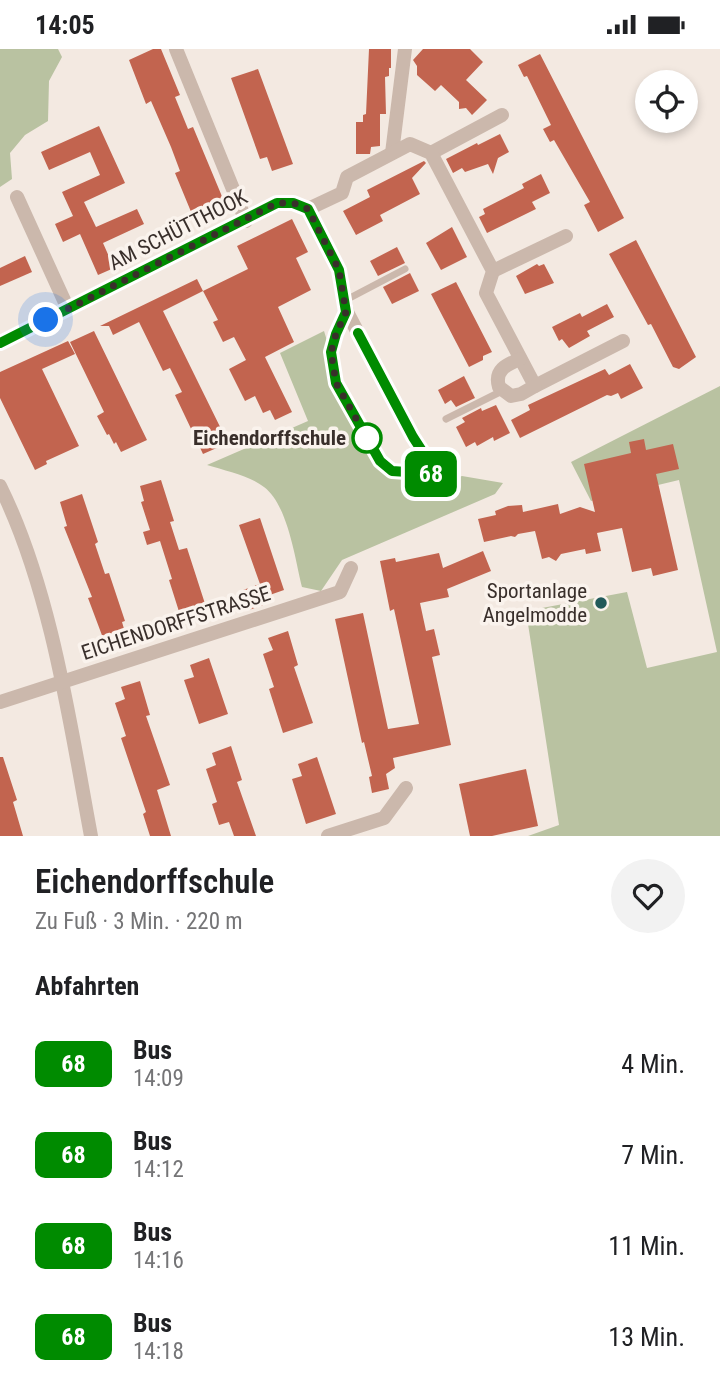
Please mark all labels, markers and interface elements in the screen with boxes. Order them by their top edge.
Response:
text: 14:05 [35,10,95,40]
map controls [635,70,698,133]
button: locate [635,70,698,133]
street label: AM SCHÜTTHOOK [105,185,252,275]
your location [28,302,63,337]
marker: Eichendorffschule [352,423,382,453]
place label: Eichendorffschule [193,426,346,450]
line badge: 68 [400,451,462,497]
text: 68 [419,460,443,488]
place label: Sportanlage Angelmodde [483,579,587,627]
street label: EICHENDORFFSTRASSE [78,581,274,665]
marker: Sportanlage Angelmodde [593,595,609,611]
button: heart [611,859,685,933]
text: Eichendorffschule [35,862,274,901]
text: Zu Fuß · 3 Min. · 220 m [35,908,243,935]
text: Abfahrten [35,971,139,1001]
text: Bus [133,1035,172,1065]
text: 4 Min. [621,1049,685,1079]
text: 68 [61,1050,86,1078]
text: 14:09 [133,1065,184,1092]
text: Bus [133,1126,172,1156]
text: 7 Min. [621,1140,685,1170]
text: 68 [61,1141,86,1169]
text: 14:12 [133,1156,184,1183]
text: Bus [133,1217,172,1247]
text: 11 Min. [608,1231,685,1261]
text: 68 [61,1232,86,1260]
text: 14:16 [133,1247,184,1274]
text: Bus [133,1308,172,1338]
text: 13 Min. [608,1322,685,1352]
text: 68 [61,1323,86,1351]
text: 14:18 [133,1338,184,1365]

